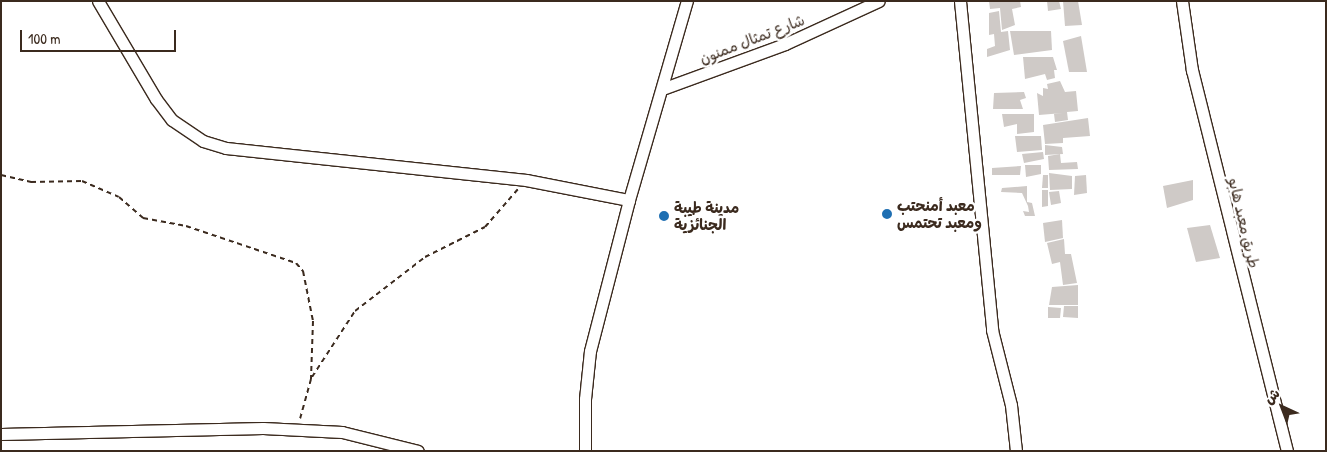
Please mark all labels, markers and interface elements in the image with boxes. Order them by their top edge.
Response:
street label: شارع تمثال ممنون [697,11,807,67]
scale bar [22,20,179,52]
text: 100 m [28,28,61,49]
street label: طريق معبد هابو [1225,176,1263,270]
place label: معبد أمنحتب ومعبد تحتمس [897,196,982,231]
place label: مدينة طيبة الجنائزية [674,198,739,233]
marker: معبد أمنحتب ومعبد تحتمس [881,208,893,220]
marker: مدينة طيبة الجنائزية [658,210,670,222]
north arrow [1257,382,1307,432]
text: ش [1259,383,1284,408]

